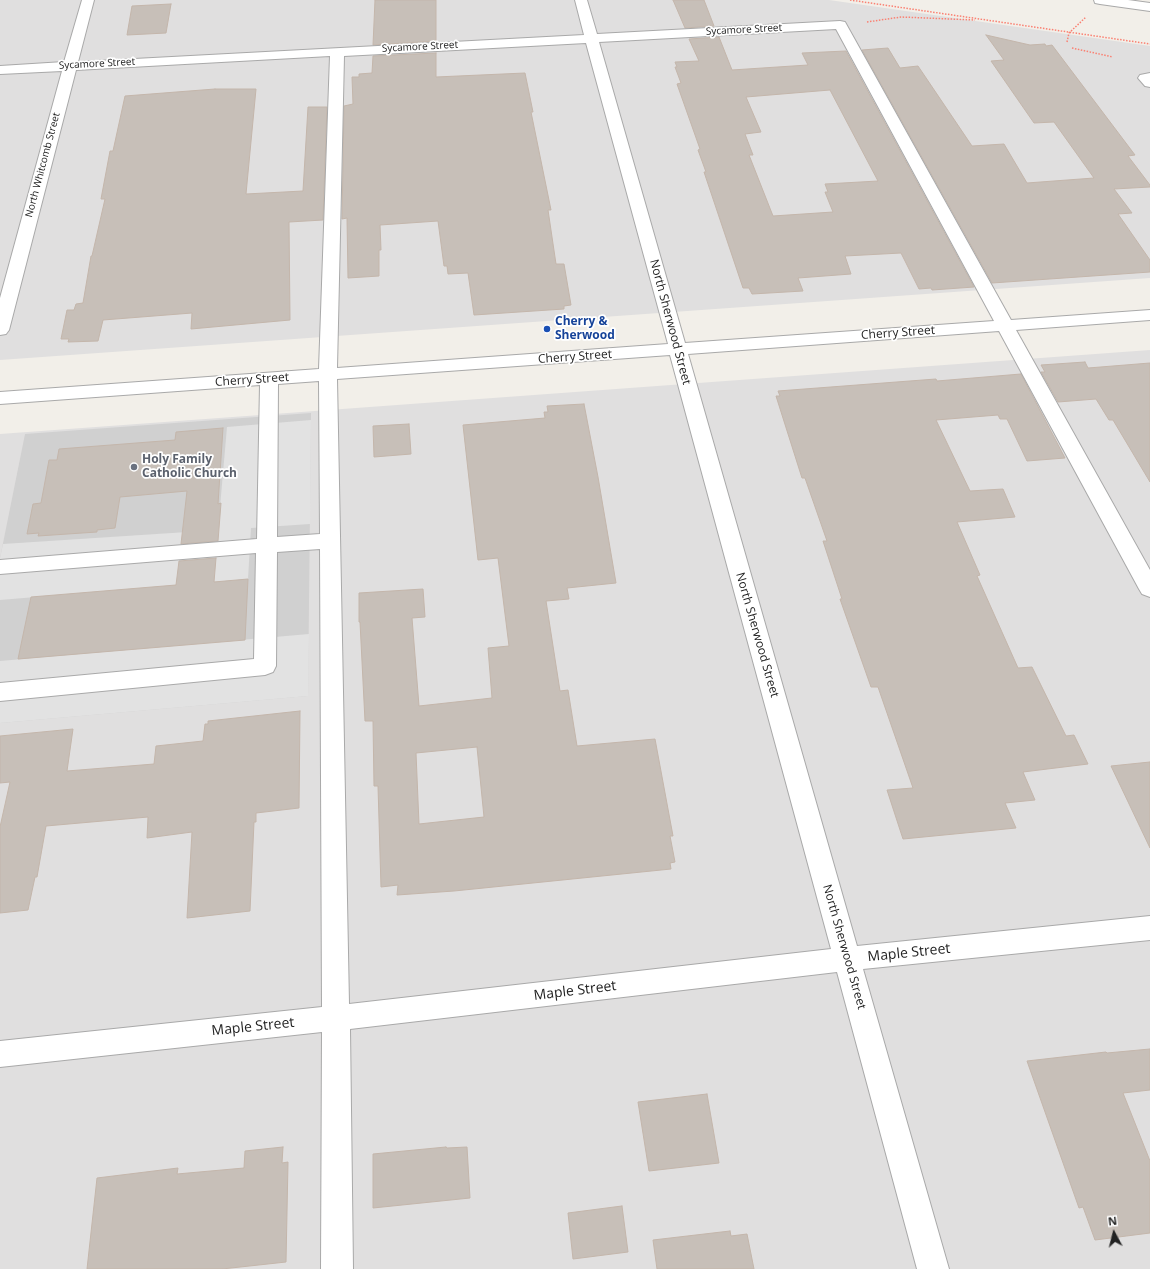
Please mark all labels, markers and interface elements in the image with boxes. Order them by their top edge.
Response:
street label: Sycamore Street [706,22,782,38]
street label: Sycamore Street [382,39,458,55]
street label: Sycamore Street [59,56,135,72]
street label: North Whitcomb Street [23,111,63,219]
street label: North Sherwood Street [646,258,694,386]
place label: Cherry & Sherwood [555,315,615,343]
street label: Cherry Street [861,323,935,343]
marker: Cherry & Sherwood [542,324,552,334]
street label: Cherry Street [538,347,612,367]
street label: Cherry Street [215,370,289,390]
place label: Holy Family Catholic Church [142,453,237,481]
marker: Holy Family Catholic Church [129,462,139,472]
street label: North Sherwood Street [732,571,782,699]
street label: North Sherwood Street [819,883,869,1011]
street label: Maple Street [867,940,951,966]
street label: Maple Street [533,978,617,1004]
street label: Maple Street [211,1014,295,1040]
north arrow [1094,1213,1134,1253]
text: N [1107,1213,1118,1229]

